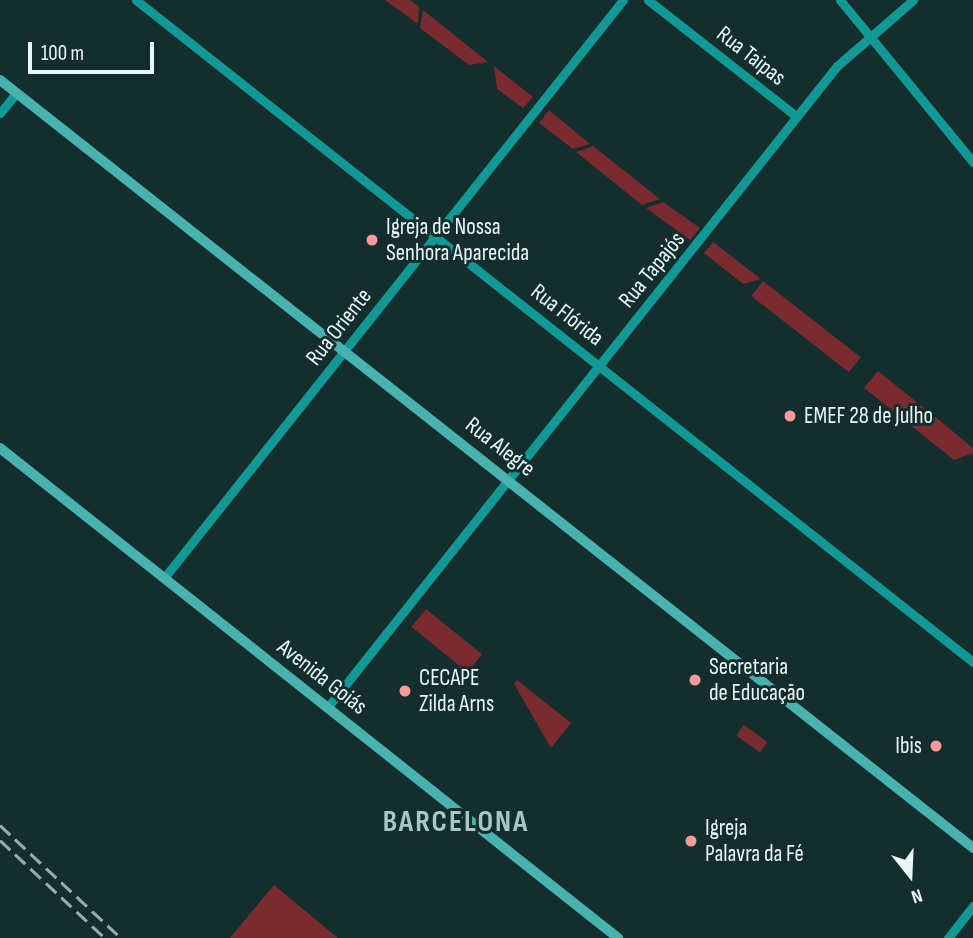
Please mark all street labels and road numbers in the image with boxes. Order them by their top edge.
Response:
street label: Rua Taipas [711,20,791,92]
street label: Rua Tapajós [613,226,691,314]
street label: Rua Flórida [525,278,609,352]
street label: Rua Oriente [300,283,378,371]
street label: Rua Alegre [460,411,540,483]
street label: Avenida Goiás [272,633,372,721]

